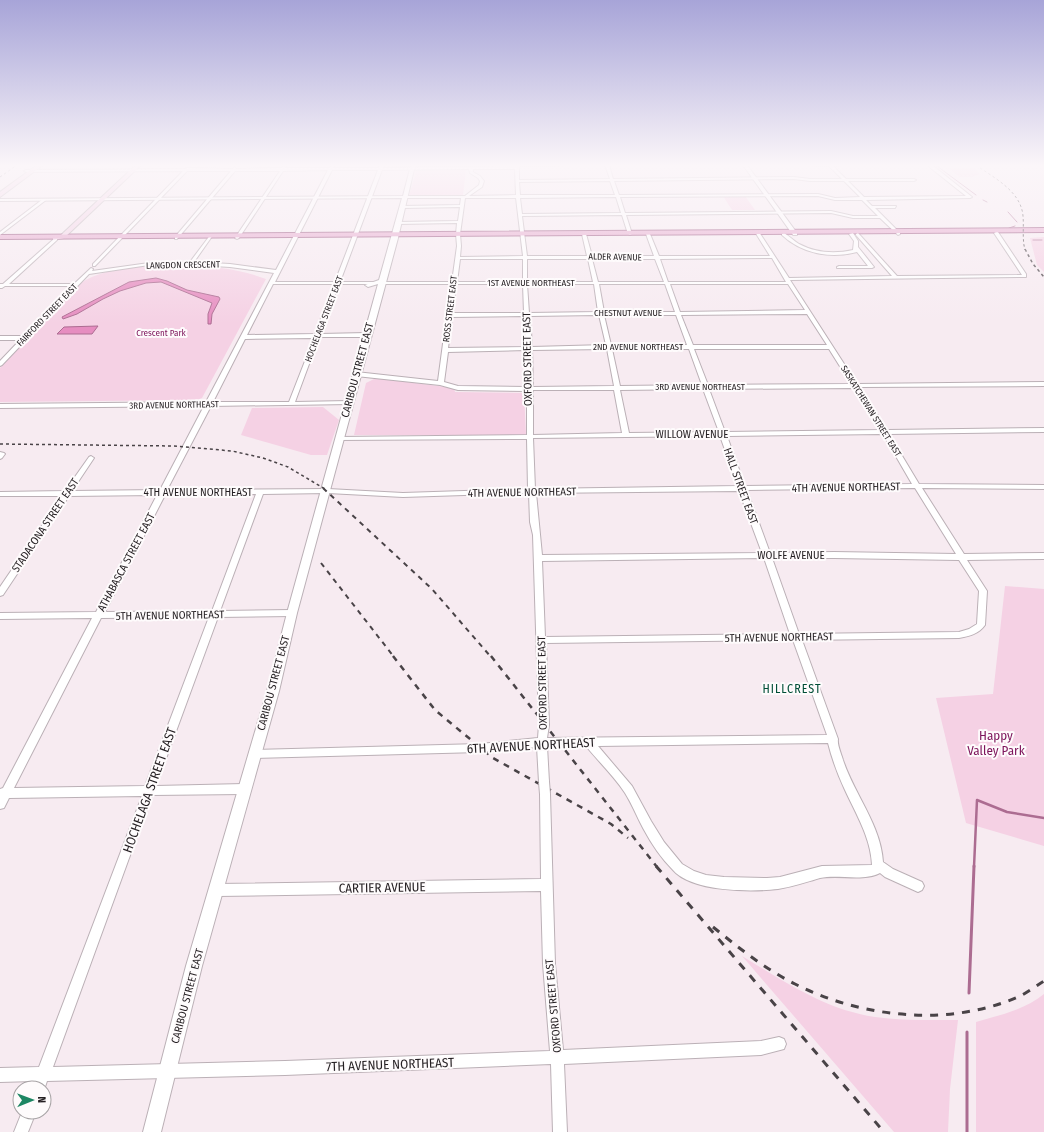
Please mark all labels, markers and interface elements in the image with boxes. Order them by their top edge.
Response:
street label: ALDER AVENUE [588,252,642,262]
street label: LANGDON CRESCENT [146,259,221,271]
street label: HOCHELAGA STREET EAST [303,274,345,363]
street label: ROSS STREET EAST [441,274,459,343]
street label: 1ST AVENUE NORTHEAST [487,278,576,288]
street label: FAIRFORD STREET EAST [15,281,80,348]
street label: CHESTNUT AVENUE [594,308,662,318]
street label: OXFORD STREET EAST [520,311,535,406]
street label: CARIBOU STREET EAST [339,320,377,419]
park label: Crescent Park [136,328,187,338]
street label: 2ND AVENUE NORTHEAST [593,342,684,352]
street label: SASKATCHEWAN STREET EAST [839,364,904,459]
street label: 3RD AVENUE NORTHEAST [655,382,746,392]
street label: 3RD AVENUE NORTHEAST [129,399,220,411]
street label: WILLOW AVENUE [656,428,728,441]
street label: HALL STREET EAST [721,446,761,527]
street label: STADACONA STREET EAST [9,475,82,575]
street label: 4TH AVENUE NORTHEAST [792,480,901,495]
street label: 4TH AVENUE NORTHEAST [468,485,577,500]
street label: 4TH AVENUE NORTHEAST [144,486,253,499]
street label: ATHABASCA STREET EAST [95,510,158,614]
street label: WOLFE AVENUE [757,549,825,562]
street label: 5TH AVENUE NORTHEAST [116,608,225,623]
street label: 5TH AVENUE NORTHEAST [725,630,834,645]
street label: CARIBOU STREET EAST [255,633,293,732]
street label: OXFORD STREET EAST [535,635,550,730]
district label: HILLCREST [763,682,821,696]
street label: HOCHELAGA STREET EAST [120,726,179,855]
park label: Happy Valley Park [967,728,1026,758]
street label: 6TH AVENUE NORTHEAST [466,735,596,756]
street label: CARTIER AVENUE [338,879,426,896]
street label: CARIBOU STREET EAST [169,946,207,1045]
street label: OXFORD STREET EAST [543,958,564,1053]
street label: 7TH AVENUE NORTHEAST [326,1055,454,1074]
north arrow [12,1080,52,1120]
text: N [35,1096,48,1103]

